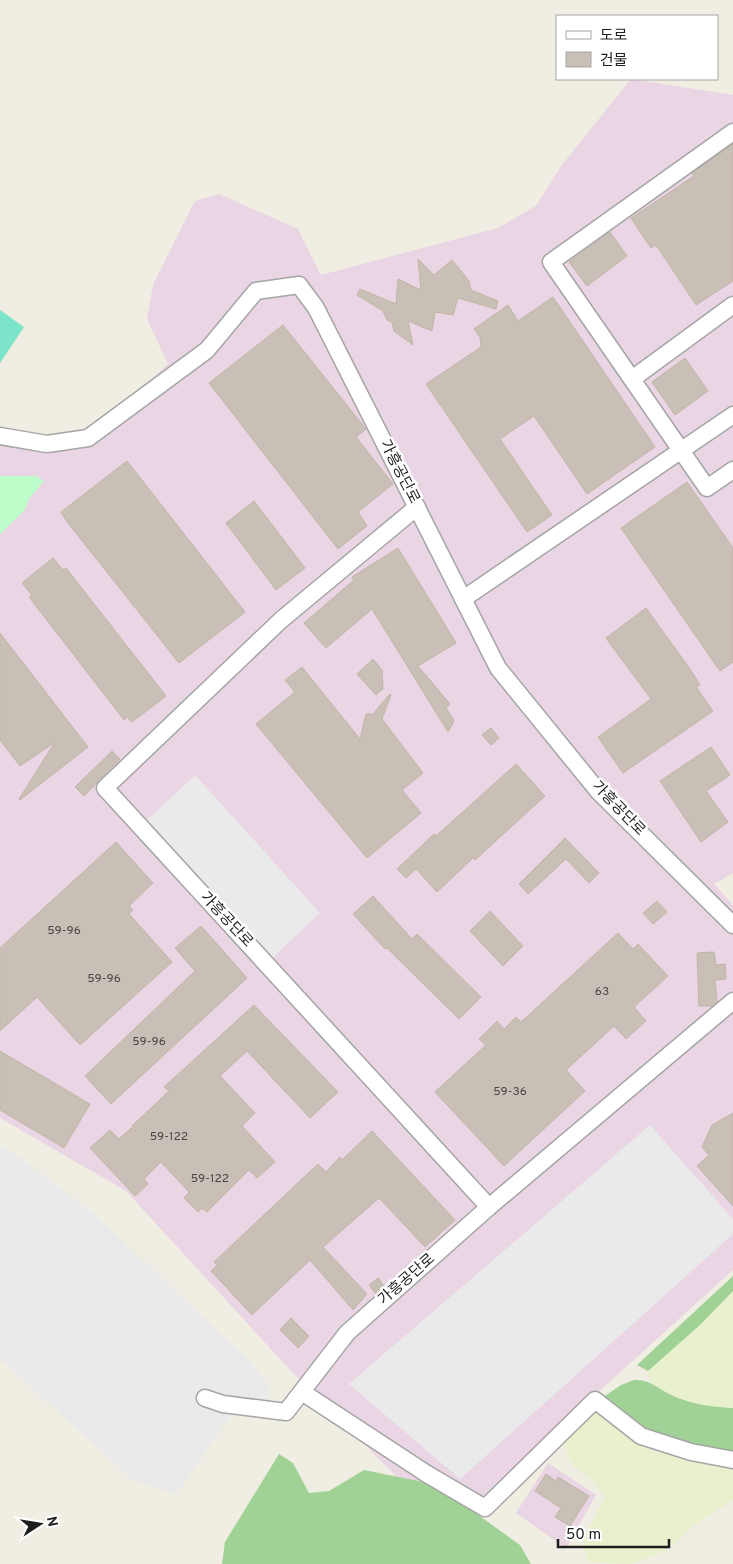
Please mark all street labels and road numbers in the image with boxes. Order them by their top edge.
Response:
street label: 가흥공단로 [375,437,423,507]
street label: 가흥공단로 [587,778,649,840]
street label: 가흥공단로 [196,888,256,952]
street label: 가흥공단로 [375,1250,439,1310]

